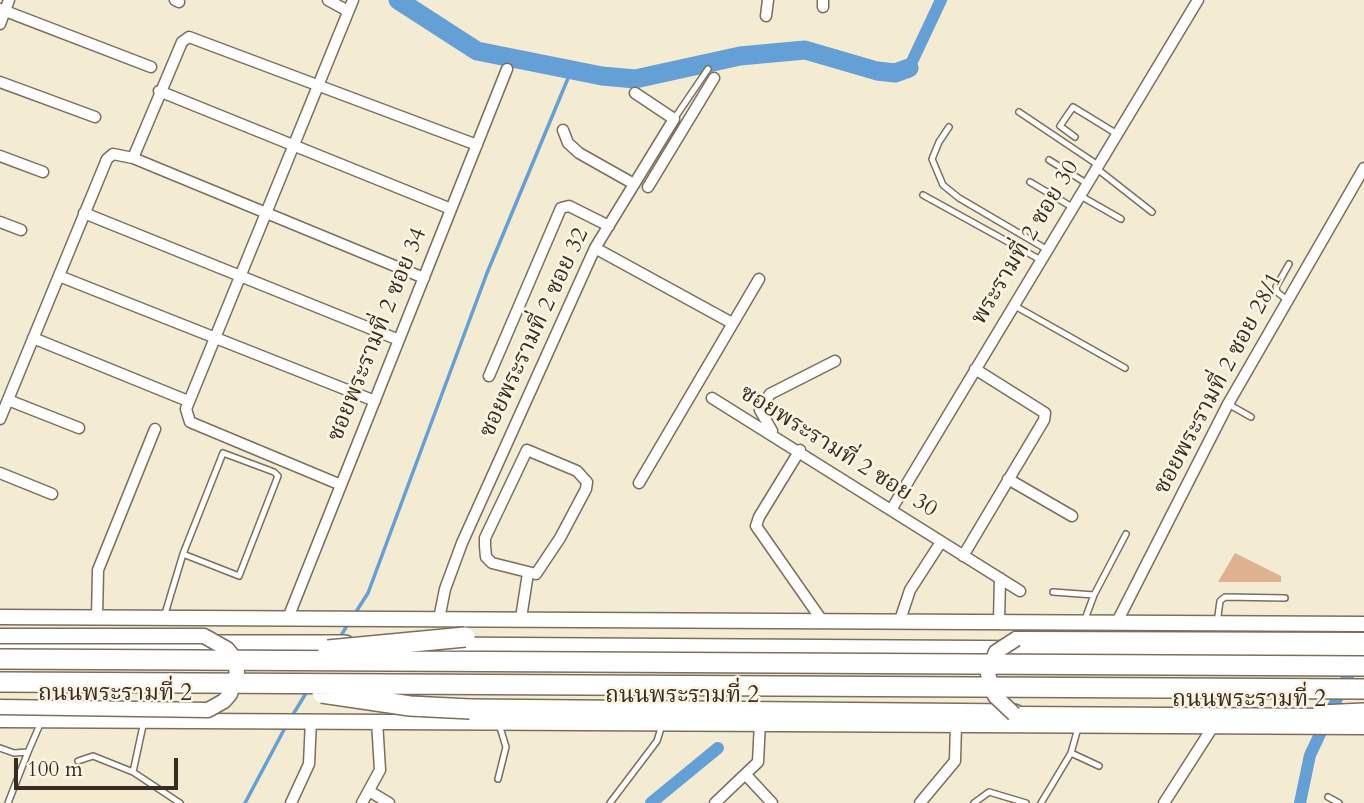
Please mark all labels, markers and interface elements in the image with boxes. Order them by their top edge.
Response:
street label: พระรามที่ 2 ซอย 30 [966,156,1086,330]
street label: ซอยพระรามที่ 2 ซอย 34 [323,224,433,446]
street label: ซอยพระรามที่ 2 ซอย 32 [474,224,596,442]
street label: ซอยพระรามที่ 2 ซอย 28/1 [1149,268,1289,500]
street label: ซอยพระรามที่ 2 ซอย 30 [734,380,942,524]
street label: ถนนพระรามที่ 2 [38,681,192,709]
street label: ถนนพระรามที่ 2 [605,683,759,711]
street label: ถนนพระรามที่ 2 [1172,687,1326,715]
scale bar [18,744,182,788]
text: 100 m [27,755,83,784]

